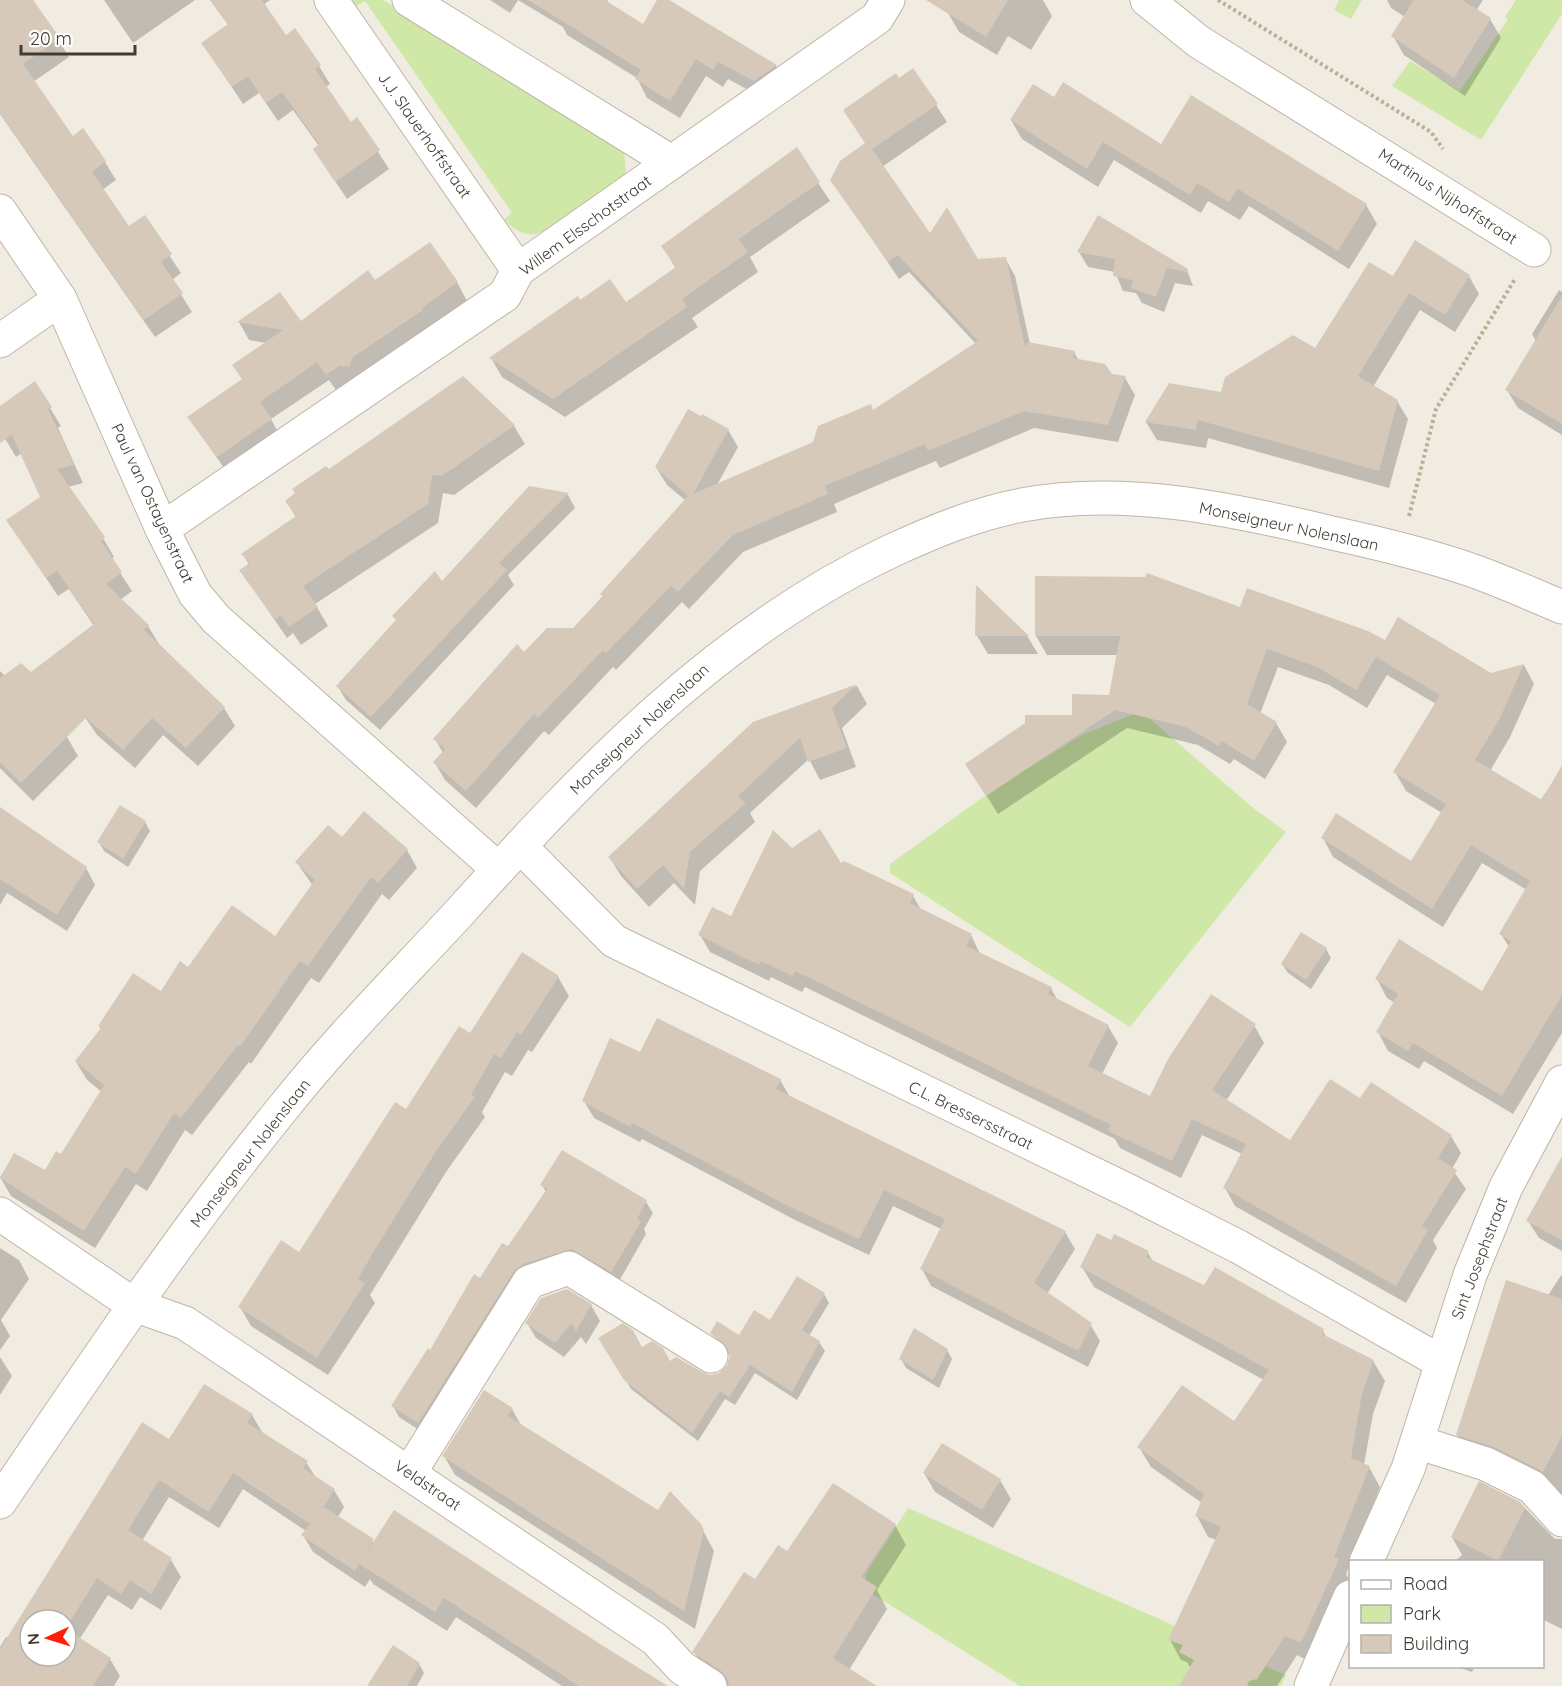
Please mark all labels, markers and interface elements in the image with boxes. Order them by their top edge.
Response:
scale bar [21,18,135,56]
text: 20 m [30,27,72,50]
street label: J.J. Slauerhoffstraat [374,68,476,202]
street label: Martinus Nijhoffstraat [1375,144,1521,248]
street label: Willem Elsschotstraat [515,170,655,280]
street label: Paul van Ostayenstraat [107,420,199,586]
street label: Monseigneur Nolenslaan [1197,497,1381,555]
street label: Monseigneur Nolenslaan [565,659,713,799]
street label: Monseigneur Nolenslaan [186,1075,314,1231]
street label: C.L. Bressersstraat [906,1076,1036,1154]
street label: Sint Josephstraat [1446,1194,1512,1322]
street label: Veldstraat [391,1455,465,1515]
legend [1349,1560,1544,1668]
text: Road [1403,1572,1448,1595]
text: Park [1403,1602,1441,1625]
north arrow [18,1608,78,1668]
text: N [23,1632,43,1646]
text: Building [1403,1632,1469,1655]

